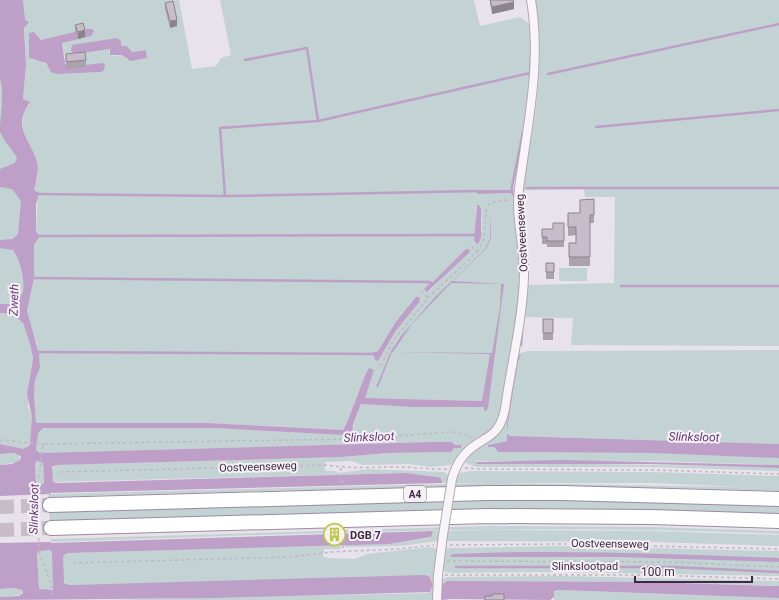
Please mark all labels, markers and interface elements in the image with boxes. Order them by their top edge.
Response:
street label: Oostveenseweg [513,194,531,272]
water label: Zweth [6,284,22,317]
water label: Slinksloot [343,429,395,445]
water label: Slinksloot [668,430,720,444]
street label: Oostveenseweg [219,459,297,475]
water label: Slinksloot [27,483,41,535]
road number: A4 [404,486,426,502]
building icon: DGB 7 [322,522,348,548]
place label: DGB 7 [350,529,381,542]
street label: Oostveenseweg [571,537,649,551]
scale bar [635,558,752,584]
street label: Slinkslootpad [552,560,618,573]
text: 100 m [641,565,675,579]

